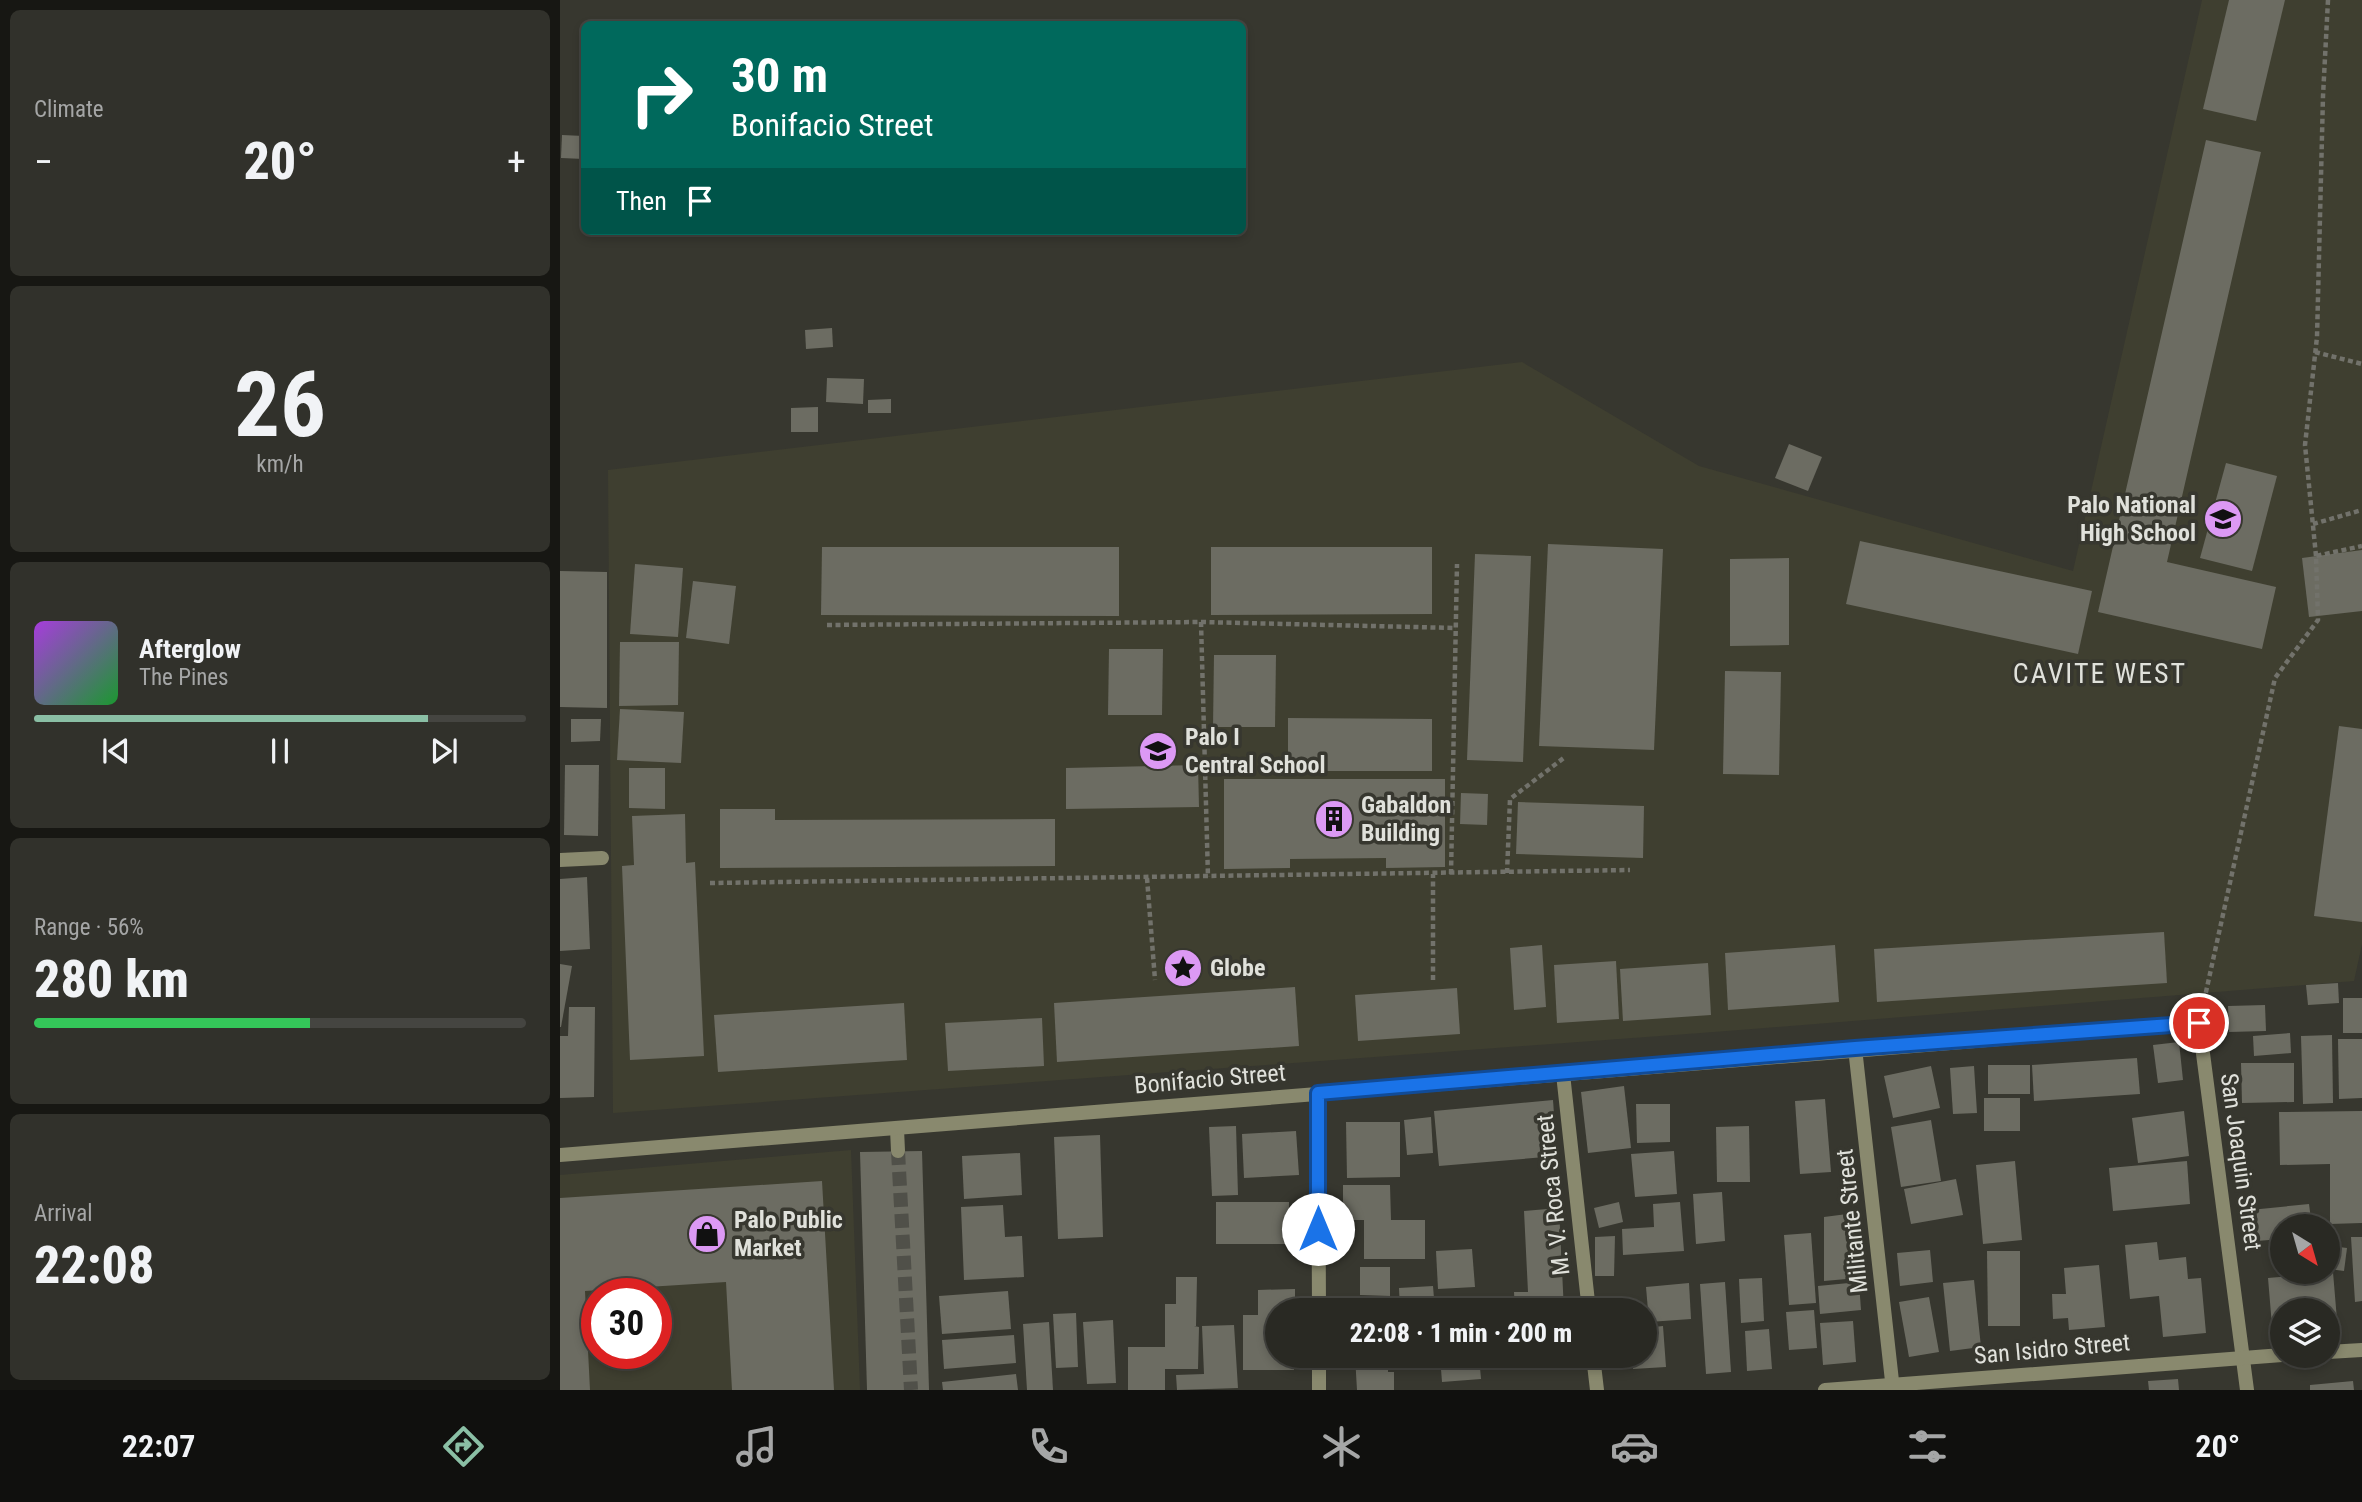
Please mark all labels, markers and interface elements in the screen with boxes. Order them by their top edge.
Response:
text: 30 m [731,47,828,104]
icon: right [616,49,707,140]
text: Climate [34,96,104,123]
text: Bonifacio Street [731,106,933,144]
text: 20° [243,131,317,192]
text: − [34,140,53,184]
text: + [507,140,526,184]
icon: arrive [681,182,719,220]
text: Then [616,186,667,216]
text: 26 [234,352,326,458]
text: km/h [256,451,304,478]
place label: Palo National High School [2067,491,2196,547]
school or university icon: Palo National High School [2202,498,2244,540]
text: Afterglow [139,634,241,664]
district label: CAVITE WEST [2013,657,2187,690]
text: The Pines [139,664,229,691]
place label: Palo I Central School [1185,723,1326,779]
school or university icon: Palo I Central School [1137,730,1179,772]
icon: previous [97,732,135,770]
icon: pause [261,732,299,770]
icon: next [425,732,463,770]
place label: Gabaldon Building [1361,791,1451,847]
building icon: Gabaldon Building [1313,798,1355,840]
text: Range · 56% [34,914,144,941]
place icon: Globe [1162,947,1204,989]
text: 280 km [34,949,189,1010]
place label: Globe [1210,954,1265,982]
pin [2169,993,2229,1053]
icon: arrive [2180,1004,2218,1042]
street label: Bonifacio Street [1133,1058,1287,1100]
street label: San Joaquin Street [2215,1072,2267,1252]
street label: M. V. Roca Street [1531,1113,1575,1277]
street label: Militante Street [1830,1147,1874,1295]
position arrow [1281,1192,1355,1266]
text: Arrival [34,1200,93,1227]
place label: Palo Public Market [734,1206,843,1262]
shop icon: Palo Public Market [686,1213,728,1255]
north arrow [2270,1214,2340,1284]
map controls [2270,1214,2340,1368]
text: 22:08 [34,1235,154,1296]
speed limit sign: 30 [581,1278,672,1369]
button: layers [2270,1298,2340,1368]
text: 22:08 · 1 min · 200 m [1350,1318,1572,1348]
street label: San Isidro Street [1973,1328,2131,1370]
icon: directions [439,1422,488,1471]
icon: music [732,1422,781,1471]
icon: phone [1024,1422,1073,1471]
icon: climate [1317,1422,1366,1471]
icon: car [1610,1422,1659,1471]
icon: filters [1903,1422,1952,1471]
text: 22:07 [122,1427,195,1465]
text: 20° [2195,1427,2240,1465]

